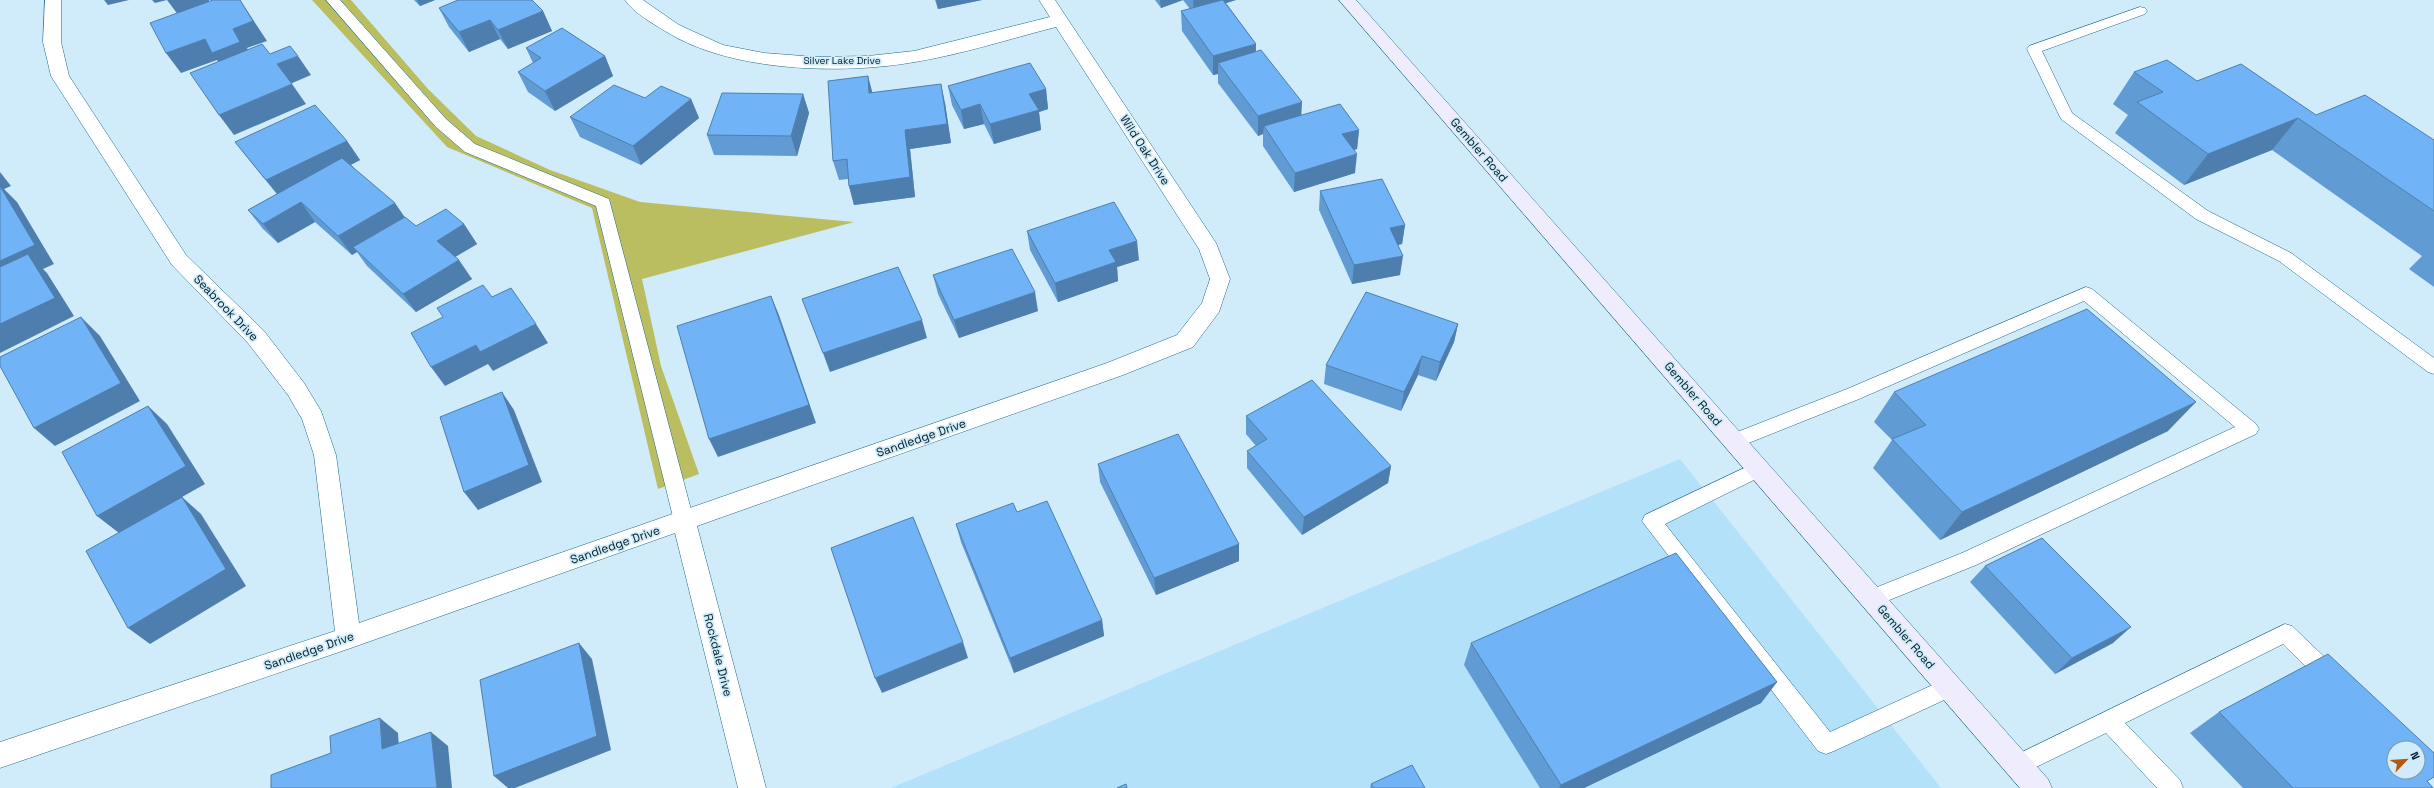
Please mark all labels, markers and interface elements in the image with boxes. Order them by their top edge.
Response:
street label: Silver Lake Drive [803,54,881,67]
street label: Wild Oak Drive [1116,112,1174,188]
street label: Gembler Road [1447,114,1511,186]
street label: Seabrook Drive [190,271,262,345]
street label: Gembler Road [1661,358,1725,430]
street label: Sandledge Drive [874,415,968,461]
street label: Sandledge Drive [568,522,662,568]
street label: Gembler Road [1874,601,1938,673]
street label: Rockdale Drive [700,612,736,698]
street label: Sandledge Drive [262,628,356,674]
north arrow [2386,740,2426,780]
text: N [2407,749,2423,762]

